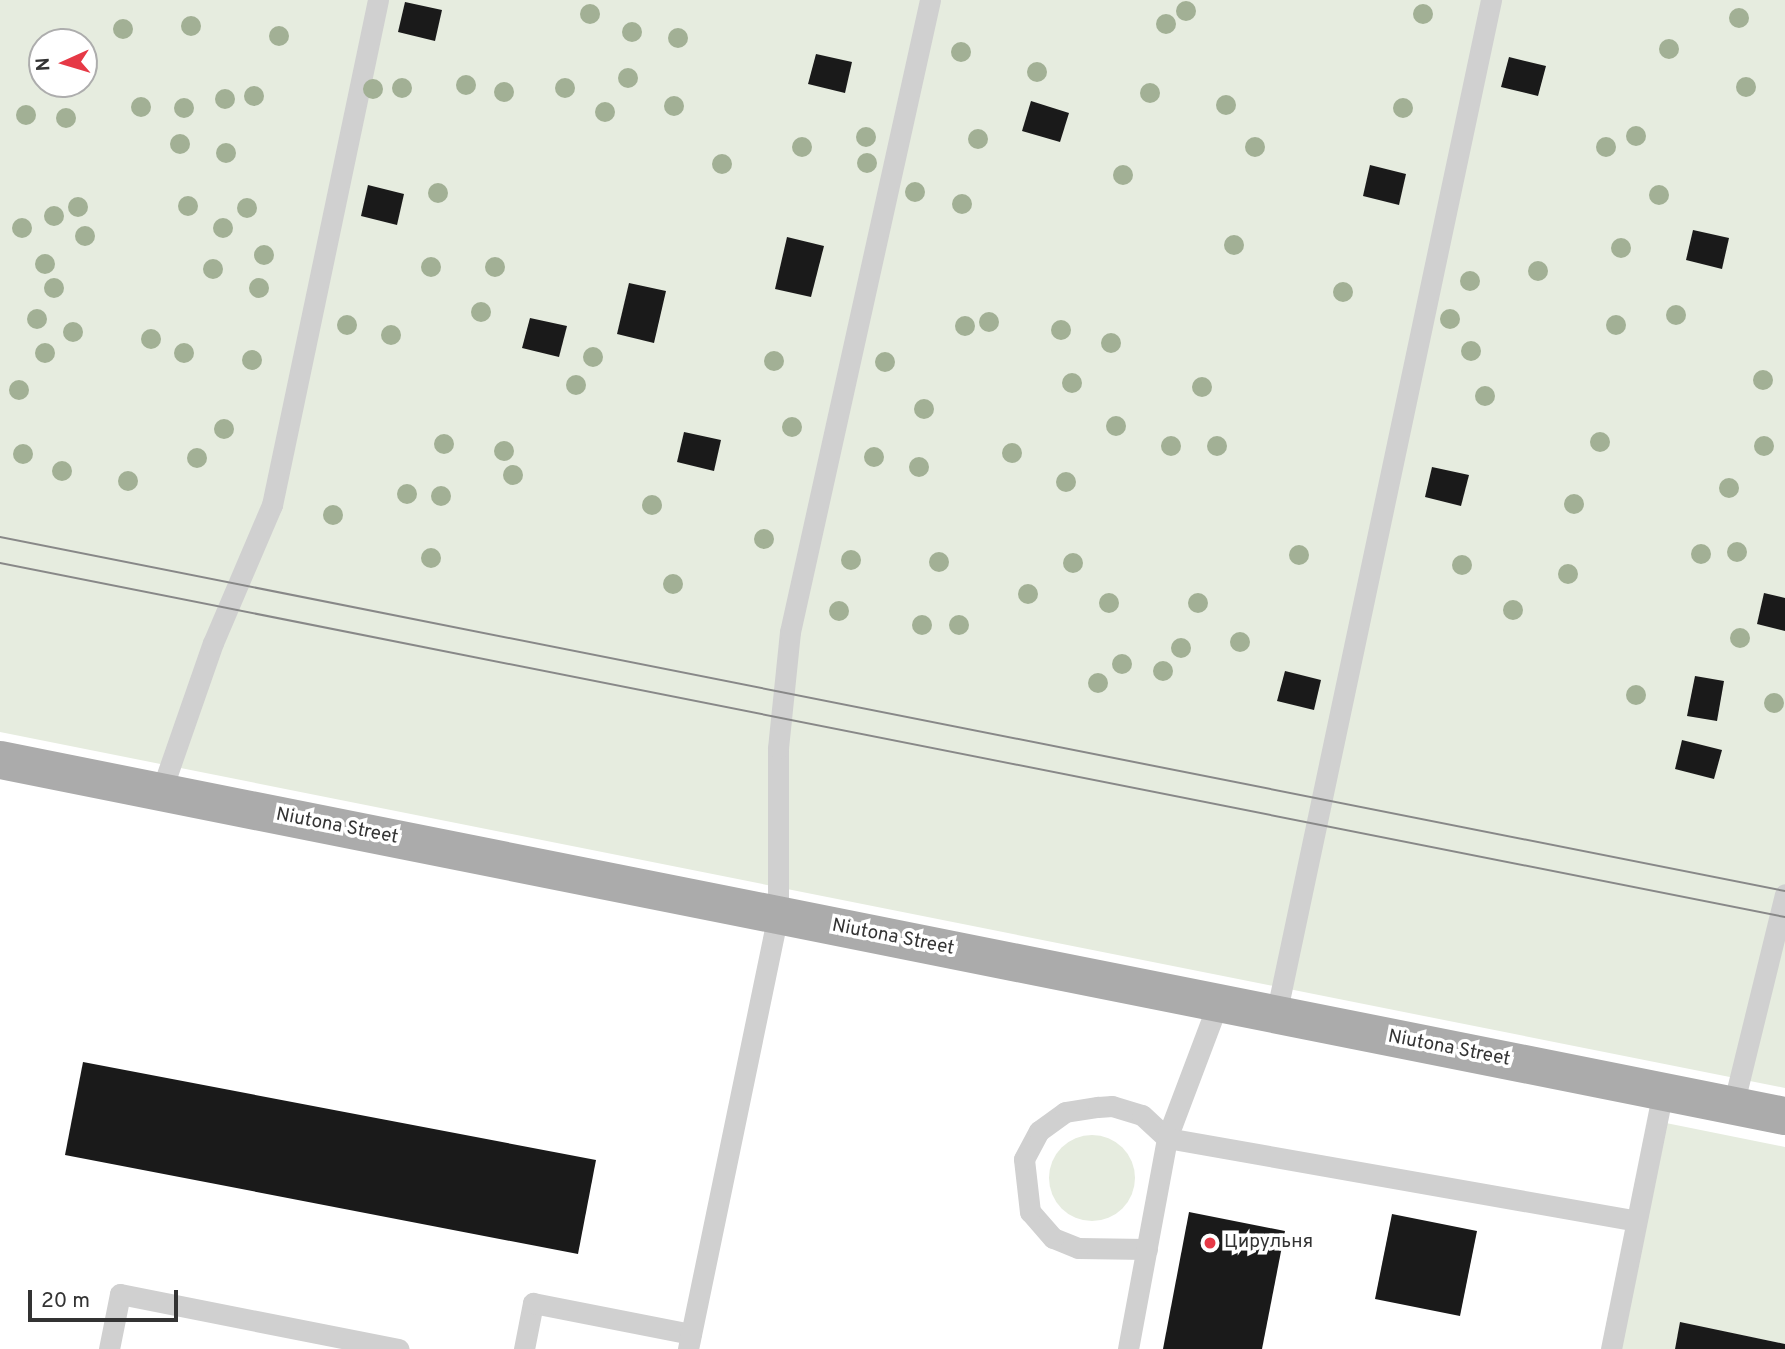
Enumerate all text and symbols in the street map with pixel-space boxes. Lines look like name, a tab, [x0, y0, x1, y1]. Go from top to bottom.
north arrow	[28, 28, 98, 98]
text: N	[32, 57, 56, 72]
street label: Niutona Street	[274, 804, 400, 850]
street label: Niutona Street	[830, 915, 956, 961]
street label: Niutona Street	[1386, 1026, 1512, 1072]
place label: Цирульня	[1224, 1232, 1313, 1254]
marker: Цирульня	[1202, 1235, 1218, 1251]
scale bar	[32, 1276, 182, 1320]
text: 20 m	[41, 1288, 90, 1315]

